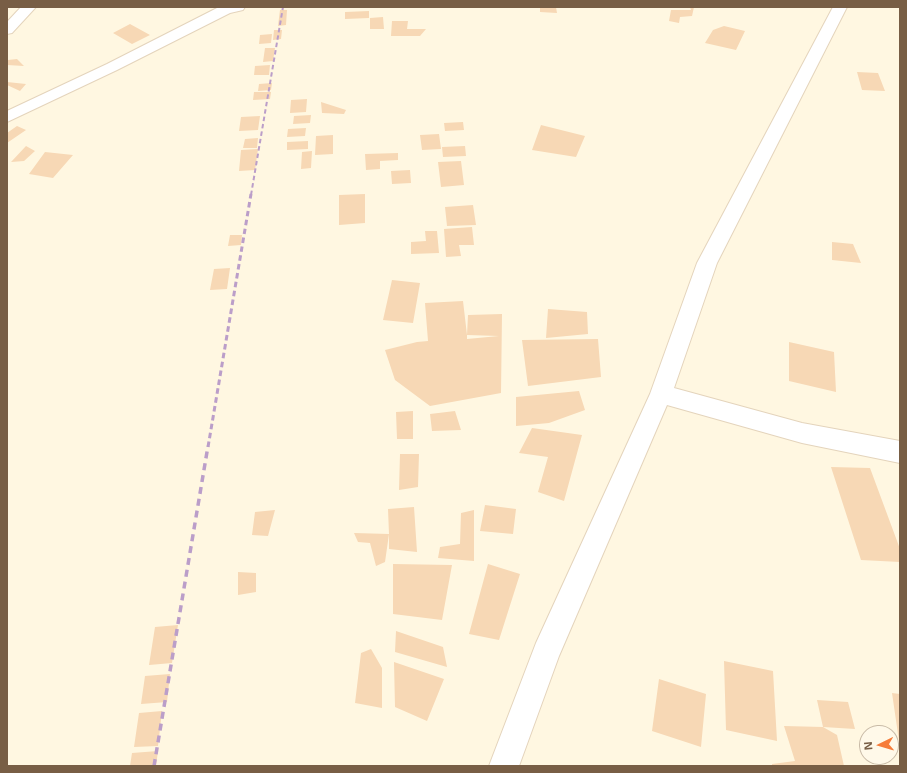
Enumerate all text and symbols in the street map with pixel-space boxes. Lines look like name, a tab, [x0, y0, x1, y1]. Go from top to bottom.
north arrow	[859, 725, 899, 765]
text: N	[860, 741, 875, 751]

